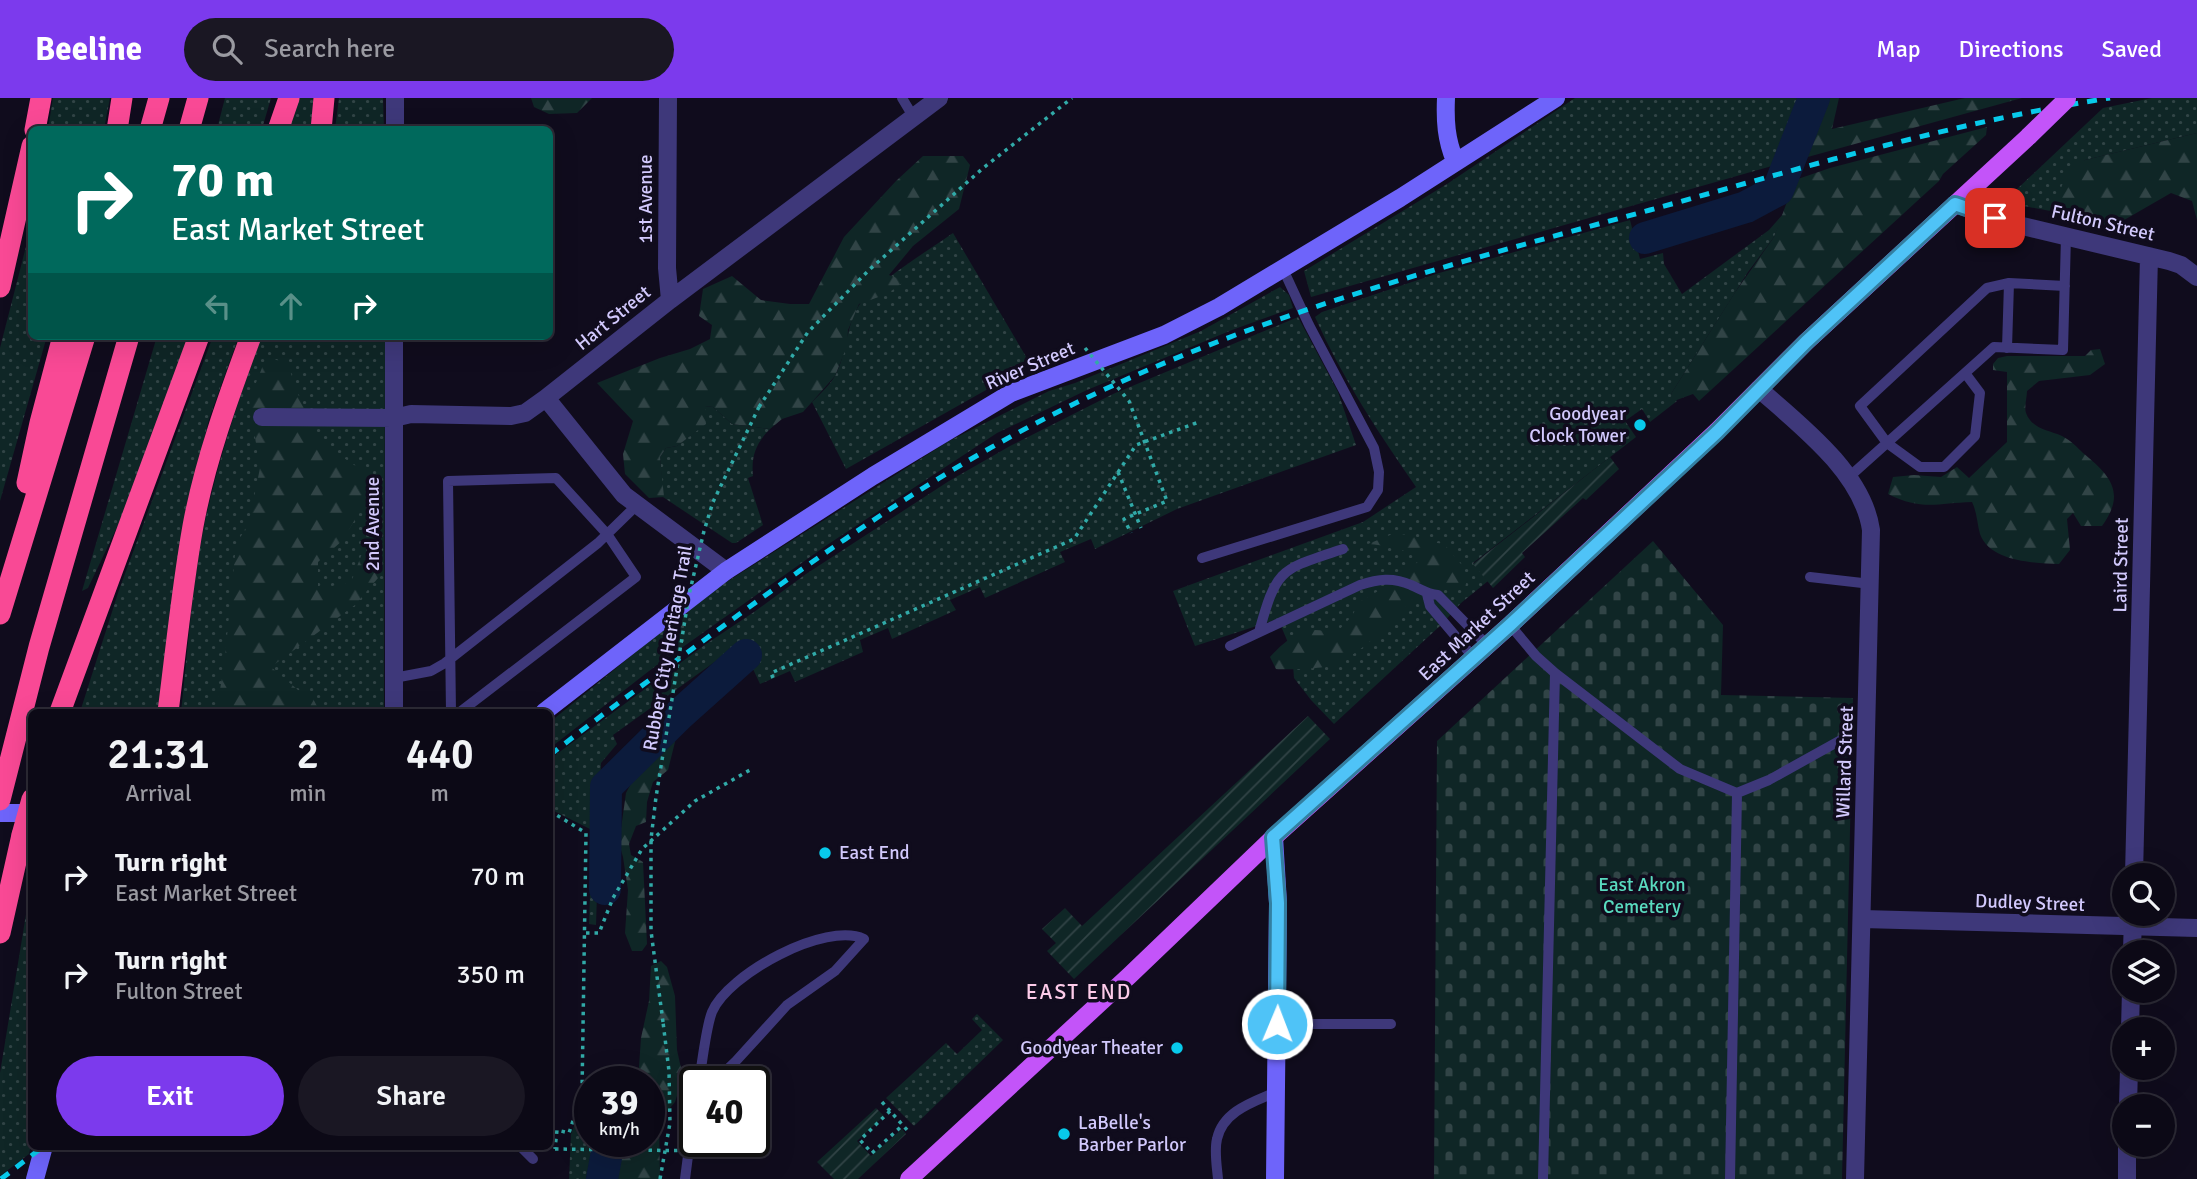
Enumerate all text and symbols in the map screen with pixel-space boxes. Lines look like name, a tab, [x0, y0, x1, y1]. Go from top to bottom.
search box	[184, 18, 674, 81]
text: Beeline	[35, 29, 142, 70]
icon: search	[208, 30, 246, 68]
text: Search here	[264, 33, 395, 65]
text: Map	[1876, 34, 1921, 64]
text: Directions	[1959, 34, 2064, 64]
text: Saved	[2102, 34, 2162, 64]
text: 70 m	[171, 150, 274, 210]
icon: right	[56, 154, 147, 245]
street label: 1st Avenue	[634, 155, 658, 243]
pin	[1965, 188, 2025, 248]
icon: arrive	[1976, 199, 2014, 237]
street label: Fulton Street	[2049, 199, 2157, 247]
text: East Market Street	[171, 210, 424, 249]
street label: Hart Street	[570, 280, 656, 356]
icon: left	[199, 287, 237, 325]
icon: ahead	[272, 287, 310, 325]
icon: right	[345, 287, 383, 325]
street label: River Street	[982, 336, 1079, 396]
place label: Goodyear Clock Tower	[1529, 402, 1626, 448]
marker: Goodyear Clock Tower	[1632, 417, 1648, 433]
street label: 2nd Avenue	[361, 477, 385, 571]
street label: Laird Street	[2108, 517, 2134, 613]
street label: Rubber City Heritage Trail	[638, 543, 698, 753]
street label: East Market Street	[1414, 566, 1540, 686]
street label: Willard Street	[1831, 705, 1859, 819]
text: 21:31	[107, 729, 210, 780]
text: 2	[296, 729, 319, 780]
text: 440	[406, 729, 474, 780]
text: Arrival	[125, 779, 192, 808]
text: min	[289, 779, 326, 808]
text: m	[430, 779, 449, 808]
place label: East End	[839, 841, 910, 865]
marker: East End	[817, 845, 833, 861]
text: Turn right	[115, 847, 227, 879]
icon: right	[56, 858, 94, 896]
text: 70 m	[470, 861, 525, 893]
map controls	[2112, 863, 2175, 1157]
button: search	[2112, 863, 2175, 926]
park label: East Akron Cemetery	[1598, 873, 1686, 919]
text: East Market Street	[115, 879, 297, 908]
street label: Dudley Street	[1975, 889, 2086, 917]
button: layers	[2112, 940, 2175, 1003]
text: Turn right	[115, 945, 227, 977]
icon: right	[56, 956, 94, 994]
text: 350 m	[456, 959, 525, 991]
text: Fulton Street	[115, 977, 243, 1006]
district label: EAST END	[1026, 979, 1132, 1005]
position arrow	[1240, 987, 1314, 1061]
button: +	[2112, 1017, 2175, 1080]
place label: Goodyear Theater	[1020, 1036, 1163, 1060]
marker: Goodyear Theater	[1169, 1040, 1185, 1056]
button: Exit	[56, 1056, 284, 1136]
button: Share	[298, 1056, 525, 1136]
speed limit sign: 40	[679, 1066, 770, 1157]
text: 39	[601, 1081, 638, 1124]
button: −	[2112, 1094, 2175, 1157]
place label: LaBelle's Barber Parlor	[1078, 1111, 1186, 1157]
text: km/h	[599, 1118, 640, 1140]
marker: LaBelle's Barber Parlor	[1056, 1126, 1072, 1142]

